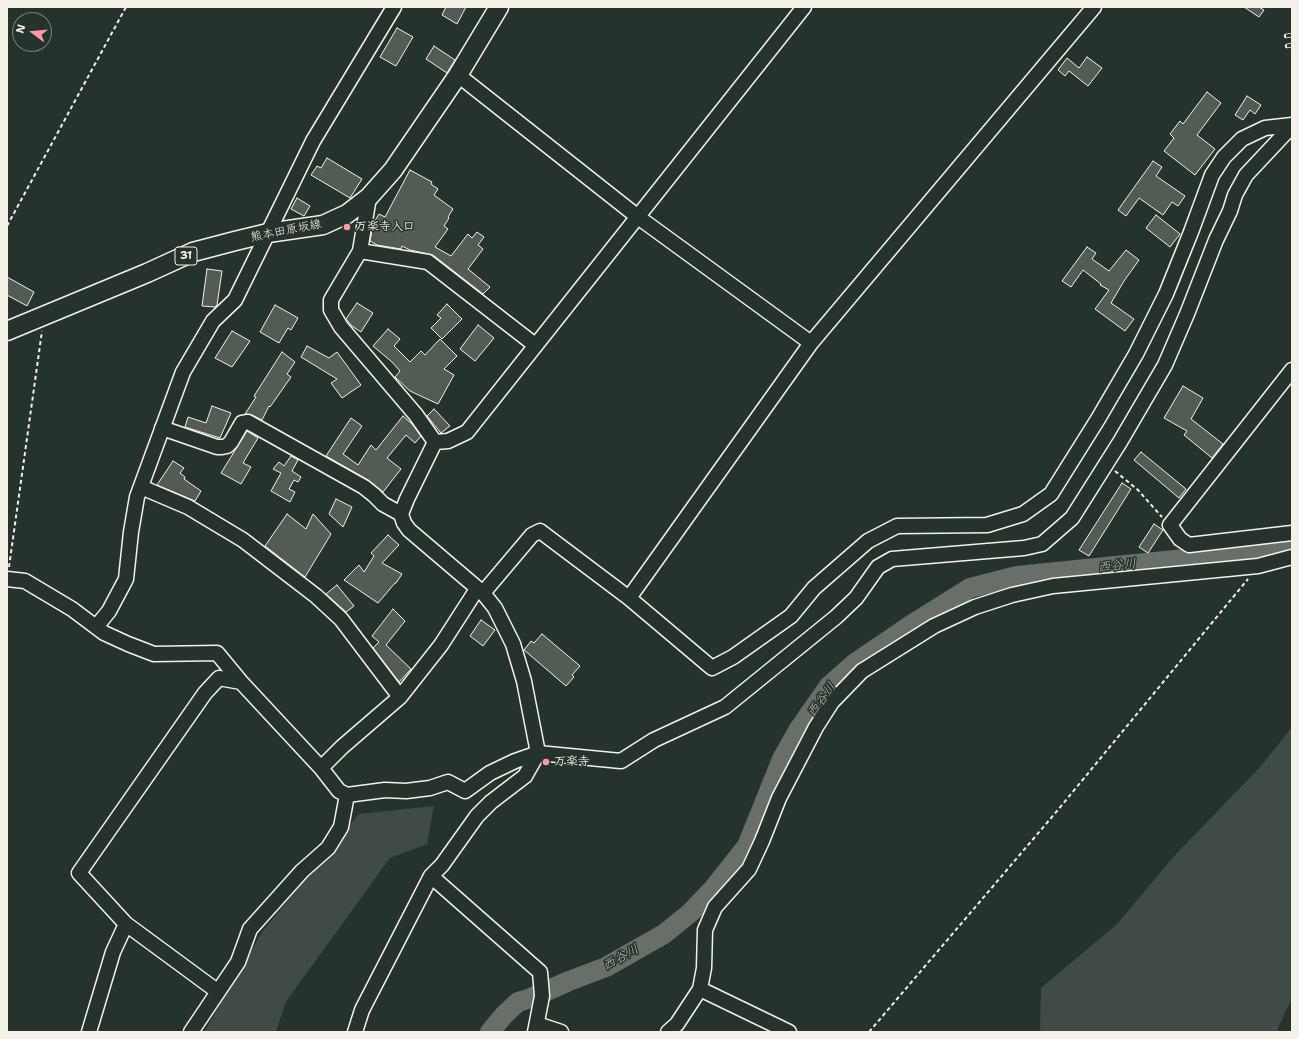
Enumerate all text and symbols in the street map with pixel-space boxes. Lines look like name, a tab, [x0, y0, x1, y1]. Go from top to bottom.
north arrow	[12, 12, 52, 52]
text: N	[13, 23, 29, 35]
street label: 熊本田原坂線	[249, 217, 323, 245]
place label: 万楽寺入口	[355, 220, 415, 234]
marker: 万楽寺入口	[342, 222, 352, 232]
road number: 31	[175, 247, 197, 265]
water label: 西谷川	[1097, 556, 1137, 576]
water label: 西谷川	[804, 680, 840, 720]
place label: 万楽寺	[554, 755, 590, 769]
marker: 万楽寺	[541, 757, 551, 767]
water label: 西谷川	[600, 942, 642, 974]

